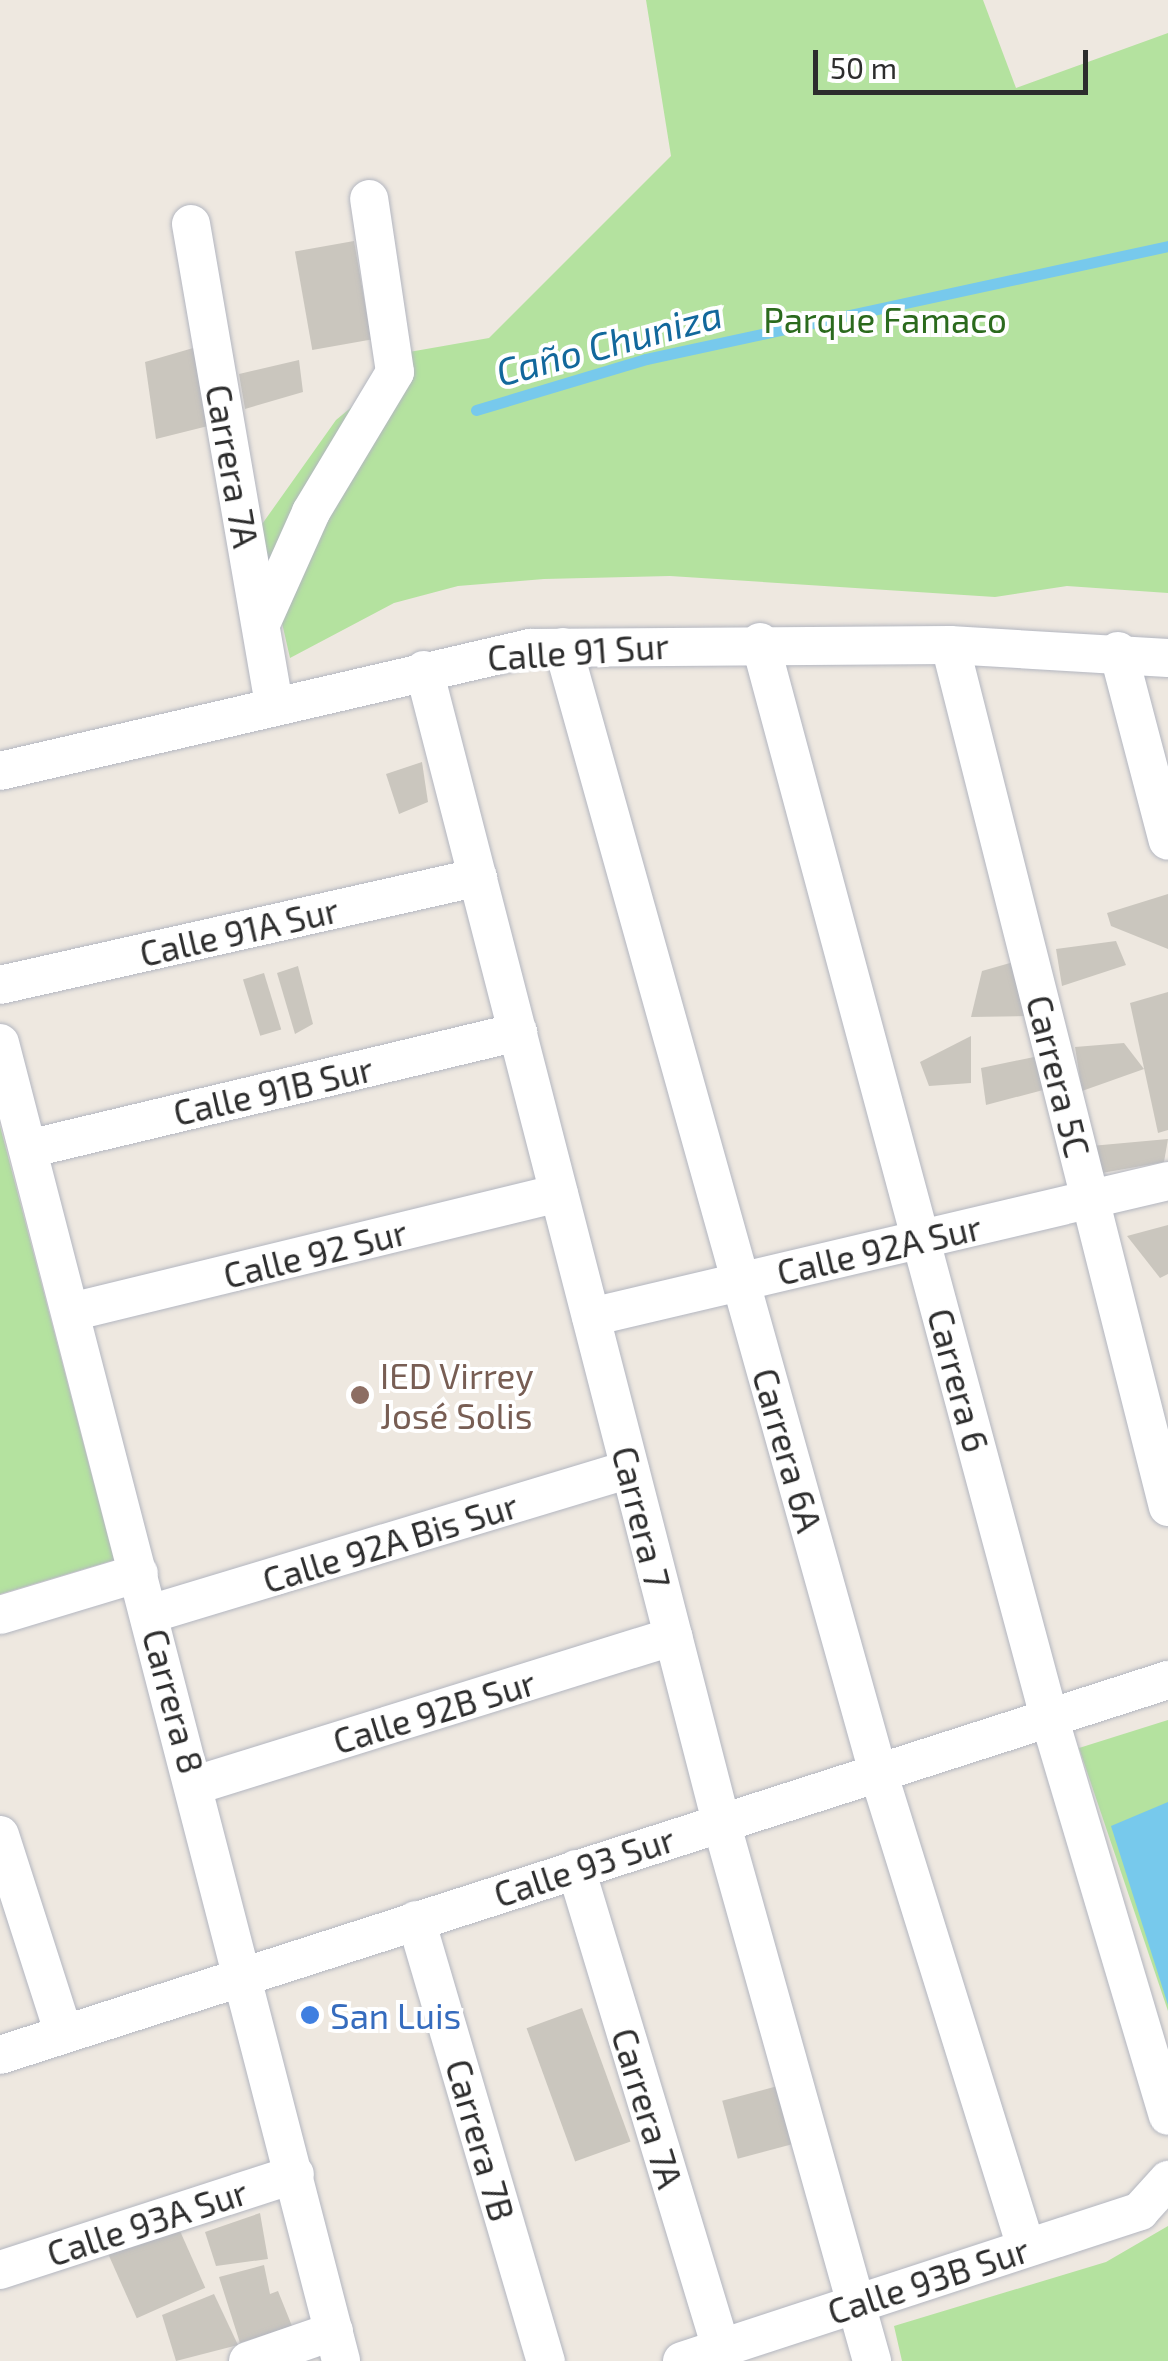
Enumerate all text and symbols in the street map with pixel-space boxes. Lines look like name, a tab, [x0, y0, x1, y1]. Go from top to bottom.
scale bar	[818, 30, 1093, 92]
text: 50 m	[830, 49, 897, 85]
water label: Caño Chuniza	[491, 291, 727, 395]
park label: Parque Famaco	[763, 298, 1007, 340]
street label: Carrera 7A	[198, 381, 268, 551]
street label: Calle 91 Sur	[486, 624, 670, 678]
street label: Calle 91A Sur	[135, 888, 343, 974]
street label: Carrera 5C	[1019, 991, 1099, 1161]
street label: Calle 91B Sur	[169, 1047, 377, 1133]
street label: Calle 92A Sur	[772, 1205, 986, 1293]
street label: Calle 92 Sur	[219, 1210, 411, 1296]
street label: Carrera 6	[920, 1304, 998, 1456]
place label: IED Virrey José Solis	[380, 1354, 535, 1436]
street label: Carrera 6A	[745, 1363, 831, 1537]
marker: IED Virrey José Solis	[349, 1384, 371, 1406]
street label: Carrera 7	[604, 1442, 680, 1592]
street label: Calle 92A Bis Sur	[257, 1483, 523, 1601]
street label: Carrera 8	[135, 1624, 213, 1778]
street label: Calle 92B Sur	[328, 1660, 540, 1762]
street label: Calle 93 Sur	[488, 1817, 680, 1915]
place label: San Luis	[330, 1994, 461, 2036]
marker: San Luis	[299, 2004, 321, 2026]
street label: Carrera 7A	[604, 2023, 692, 2193]
street label: Carrera 7B	[438, 2054, 524, 2226]
street label: Calle 93A Sur	[41, 2170, 253, 2274]
street label: Calle 93B Sur	[822, 2228, 1034, 2332]

